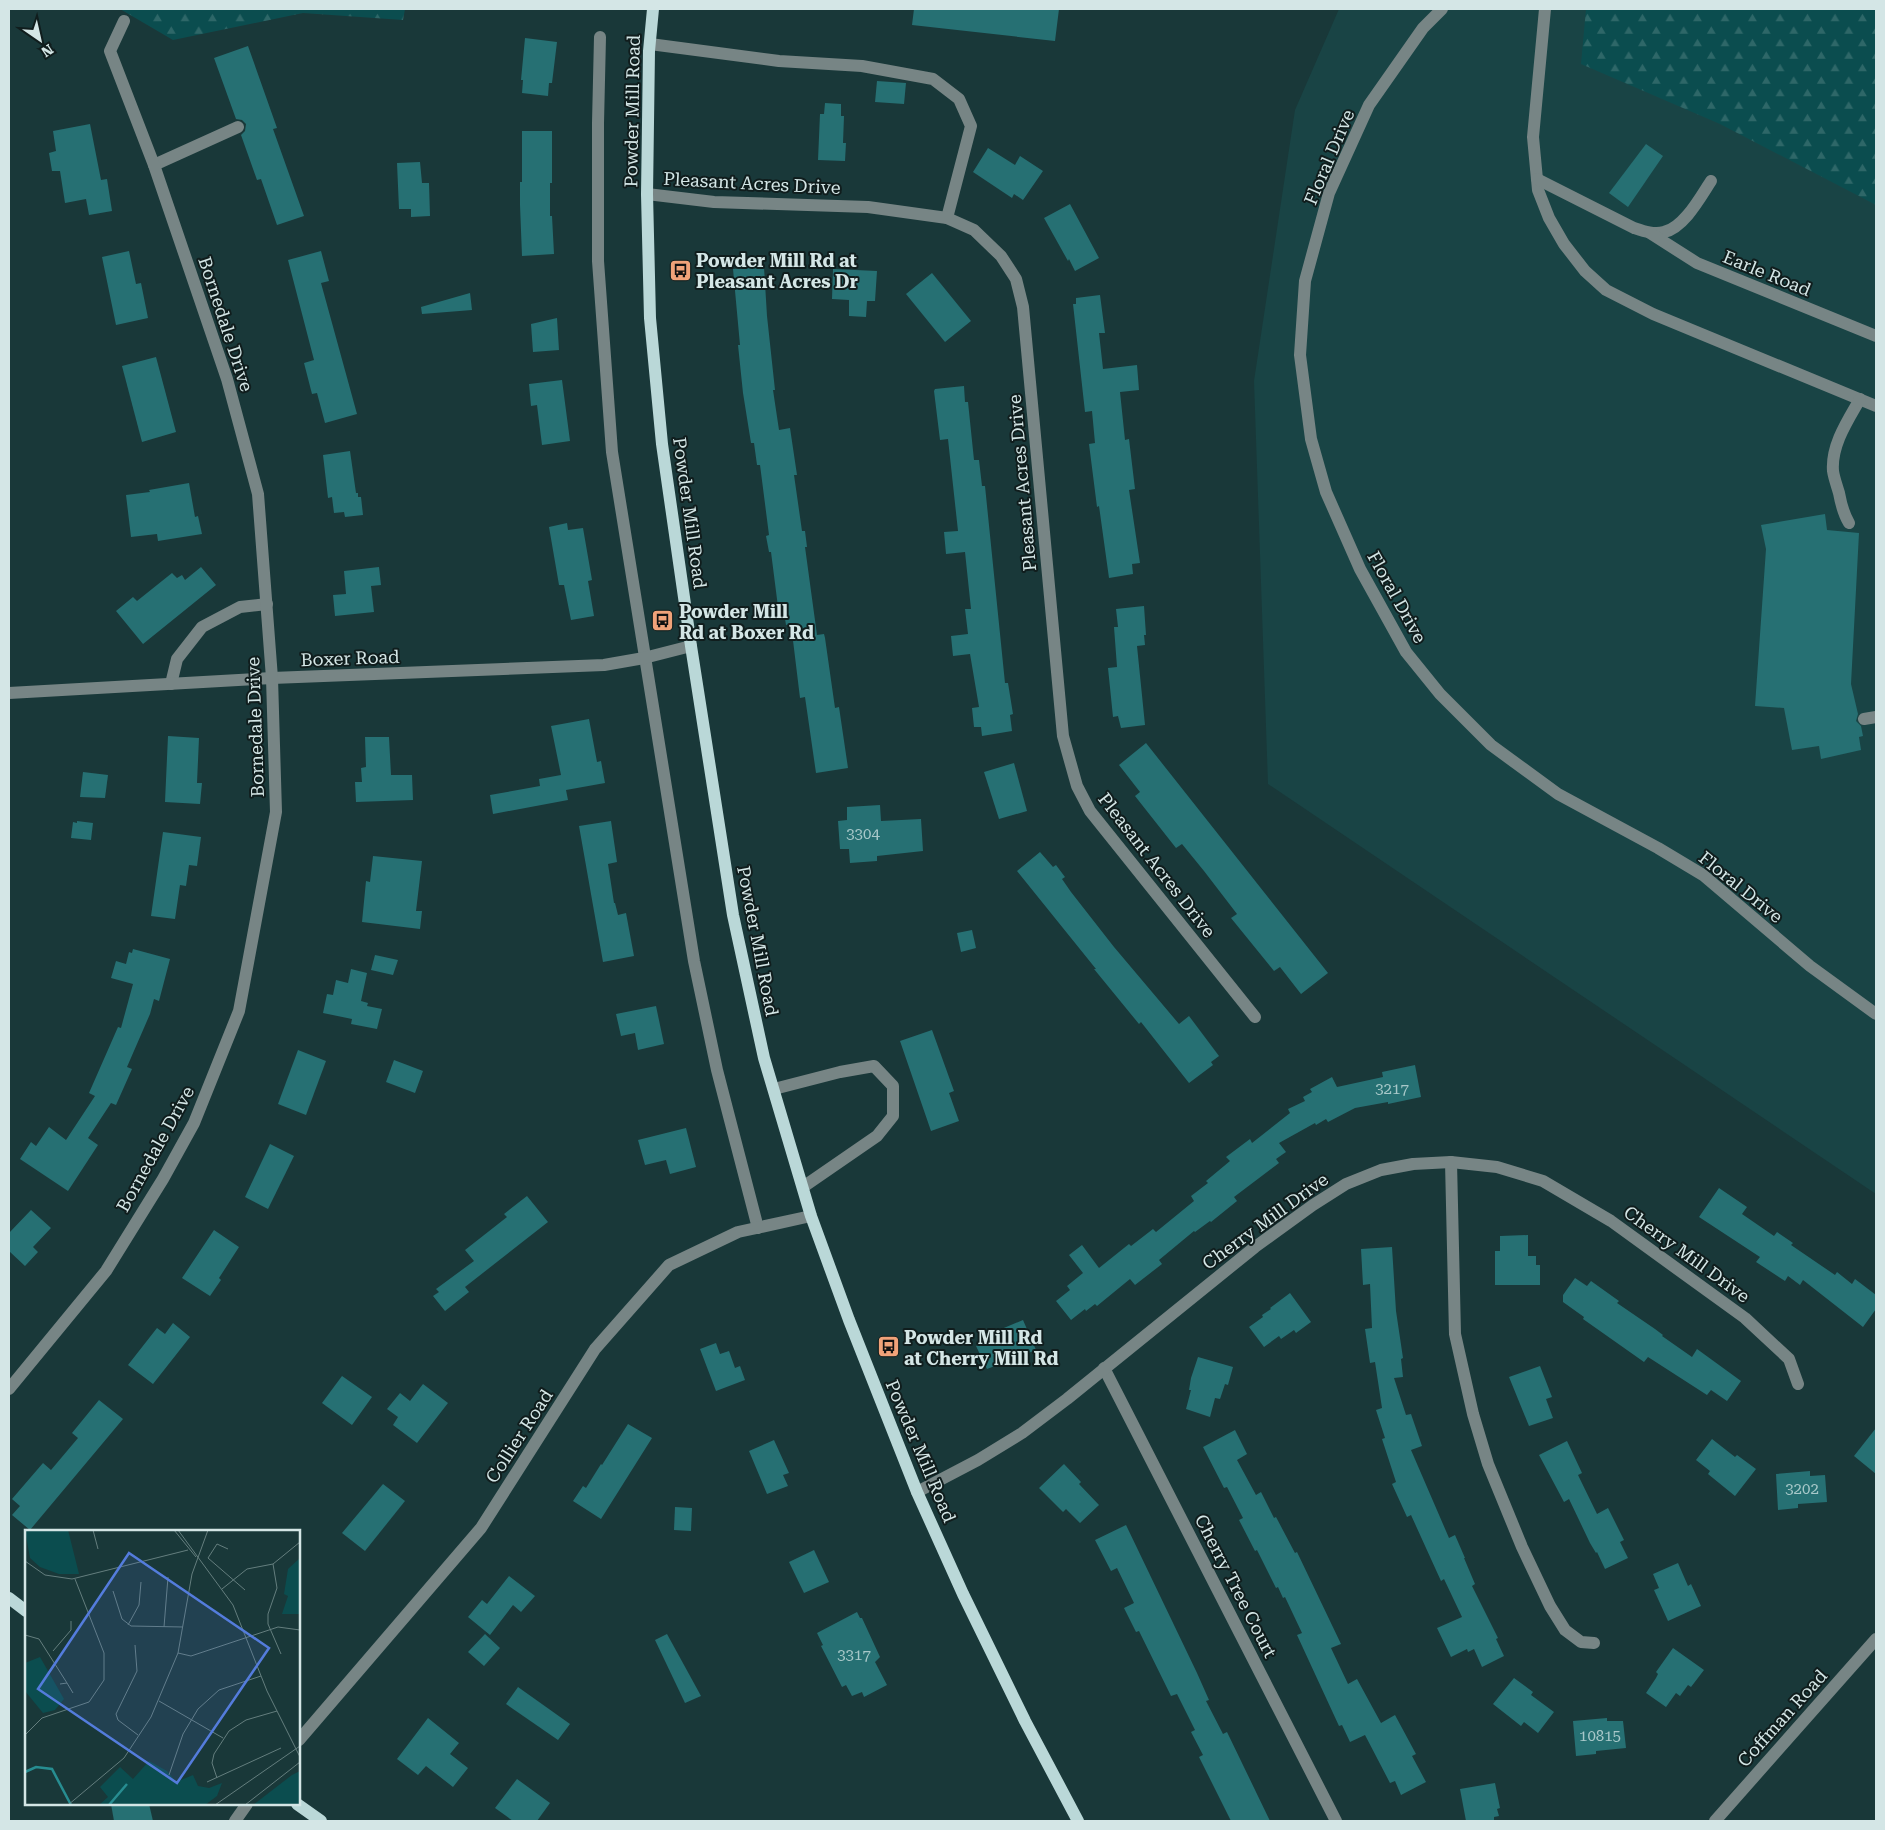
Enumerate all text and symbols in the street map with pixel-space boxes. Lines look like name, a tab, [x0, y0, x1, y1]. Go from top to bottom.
north arrow	[15, 15, 65, 65]
street label: Powder Mill Road	[620, 34, 644, 187]
text: N	[38, 41, 56, 61]
street label: Floral Drive	[1300, 106, 1359, 208]
street label: Pleasant Acres Drive	[663, 168, 841, 198]
street label: Earle Road	[1720, 246, 1814, 300]
place label: Powder Mill Rd at Pleasant Acres Dr	[696, 250, 858, 292]
street label: Bornedale Drive	[194, 254, 258, 394]
bus stop icon: Powder Mill Rd at Pleasant Acres Dr	[668, 258, 692, 282]
street label: Pleasant Acres Drive	[1004, 394, 1040, 572]
street label: Powder Mill Road	[669, 436, 711, 590]
street label: Floral Drive	[1363, 548, 1431, 647]
place label: Powder Mill Rd at Boxer Rd	[679, 601, 814, 643]
bus stop icon: Powder Mill Rd at Boxer Rd	[651, 609, 675, 633]
street label: Boxer Road	[300, 646, 400, 670]
street label: Bornedale Drive	[242, 656, 268, 798]
street label: Pleasant Acres Drive	[1094, 789, 1220, 941]
house number: 3304	[846, 825, 880, 843]
street label: Floral Drive	[1695, 847, 1787, 927]
street label: Powder Mill Road	[733, 864, 783, 1018]
house number: 3217	[1375, 1080, 1409, 1098]
street label: Bornedale Drive	[112, 1082, 198, 1216]
street label: Cherry Mill Drive	[1198, 1168, 1332, 1274]
street label: Cherry Mill Drive	[1620, 1201, 1754, 1307]
place label: Powder Mill Rd at Cherry Mill Rd	[904, 1327, 1058, 1369]
bus stop icon: Powder Mill Rd at Cherry Mill Rd	[876, 1335, 900, 1359]
street label: Powder Mill Road	[882, 1377, 961, 1526]
street label: Collier Road	[481, 1385, 557, 1487]
house number: 3202	[1785, 1480, 1819, 1498]
street label: Cherry Tree Court	[1191, 1511, 1281, 1661]
inset map	[25, 1530, 300, 1805]
house number: 3317	[837, 1646, 871, 1664]
street label: Coffman Road	[1733, 1665, 1831, 1771]
house number: 10815	[1579, 1727, 1621, 1745]

